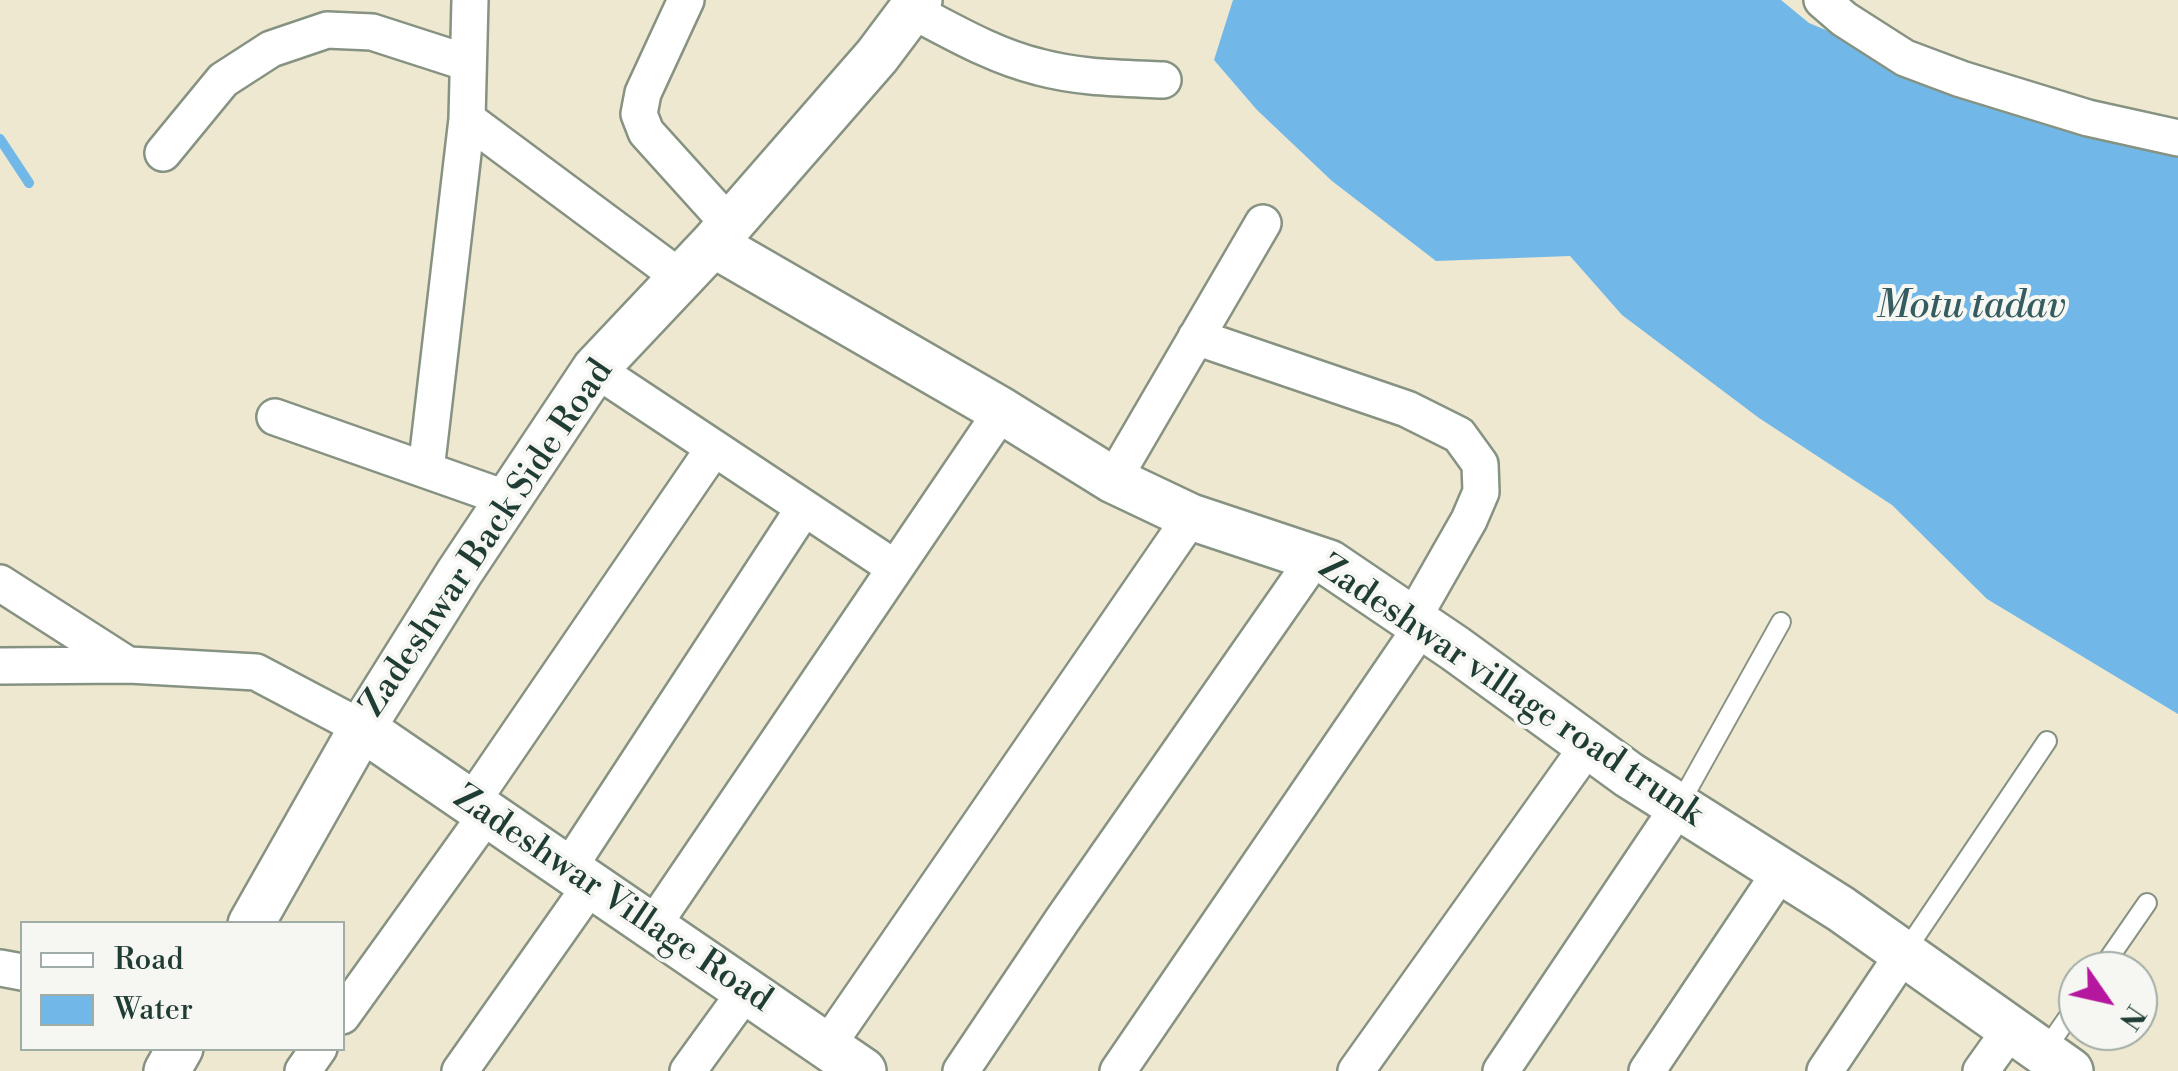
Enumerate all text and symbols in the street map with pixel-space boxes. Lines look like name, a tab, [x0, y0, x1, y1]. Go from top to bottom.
water label: Motu tadav	[1876, 285, 2066, 331]
street label: Zadeshwar Back Side Road	[353, 353, 623, 725]
street label: Zadeshwar village road trunk	[1310, 547, 1710, 837]
street label: Zadeshwar Village Road	[445, 778, 779, 1022]
legend	[20, 921, 345, 1051]
text: Road	[114, 941, 184, 979]
north arrow	[2058, 951, 2158, 1051]
text: Water	[114, 991, 193, 1029]
text: N	[2111, 998, 2152, 1036]

